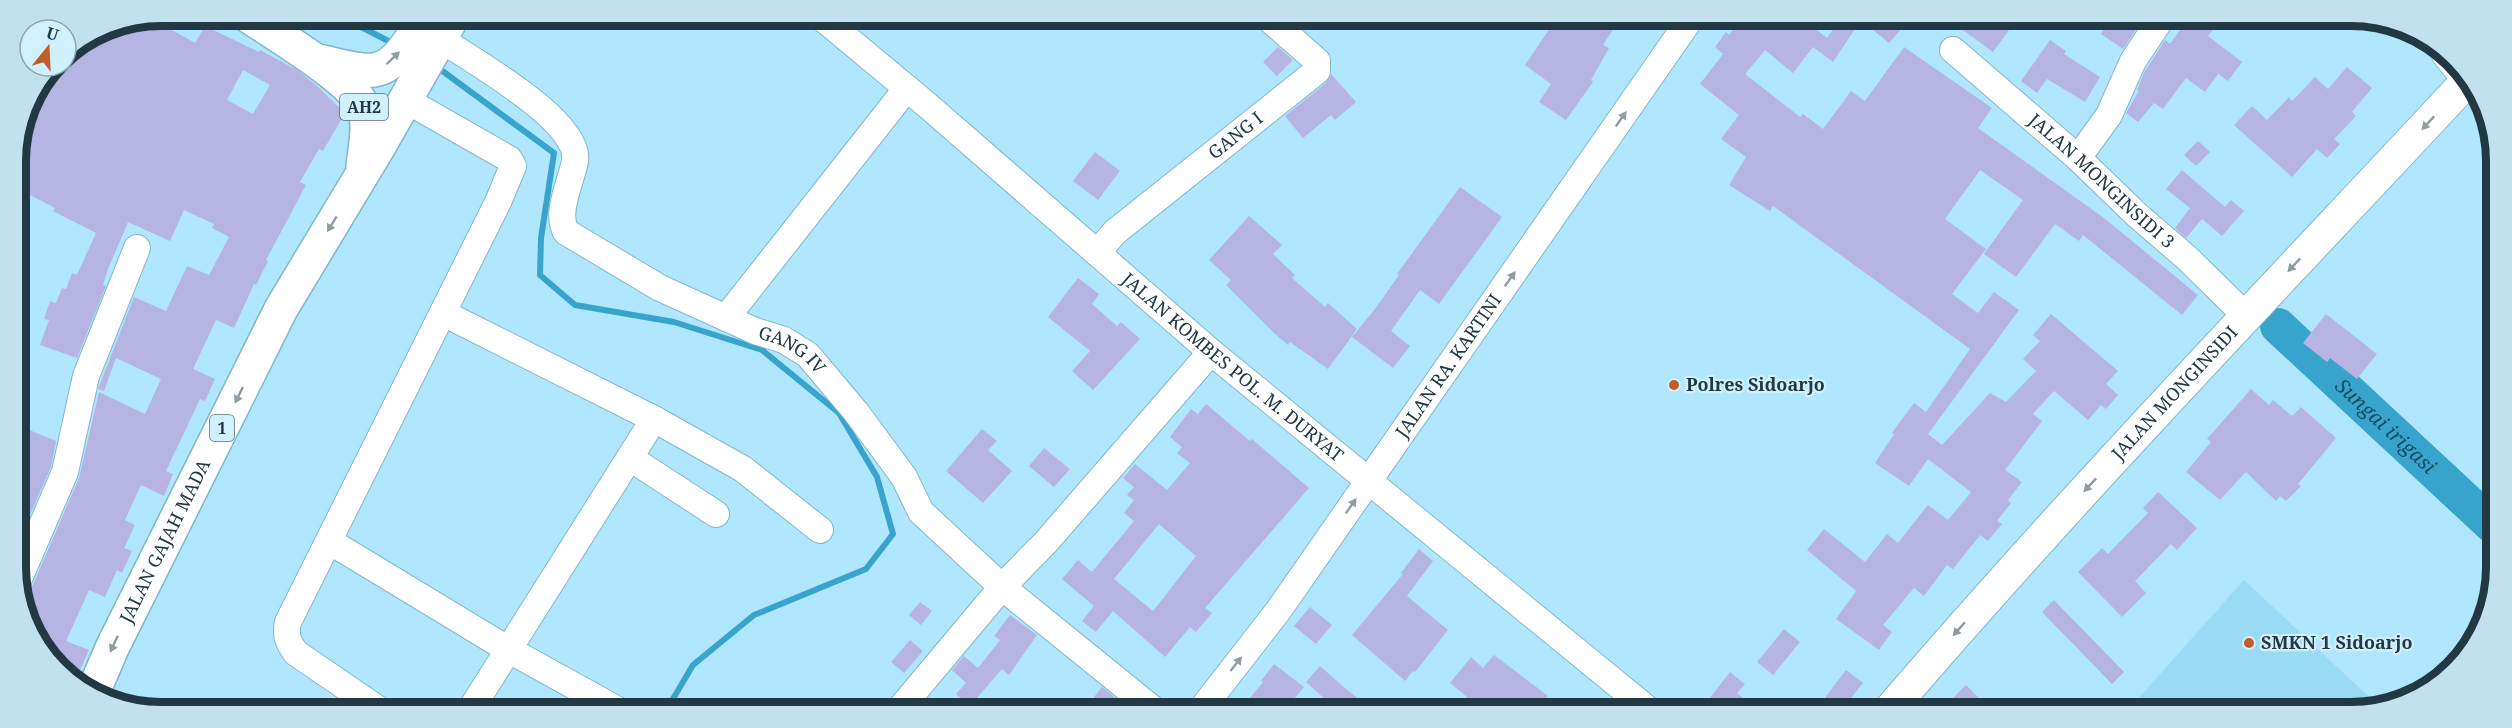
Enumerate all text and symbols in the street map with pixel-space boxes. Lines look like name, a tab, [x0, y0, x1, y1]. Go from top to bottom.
north arrow	[18, 18, 78, 78]
text: U	[44, 21, 62, 46]
one-way arrow	[386, 52, 400, 66]
road number: AH2	[340, 94, 388, 120]
street label: GANG I	[1203, 106, 1267, 164]
street label: JALAN MONGINSIDI 3	[2023, 107, 2180, 253]
one-way arrow	[1615, 112, 1627, 128]
one-way arrow	[2422, 116, 2436, 130]
one-way arrow	[327, 216, 338, 232]
one-way arrow	[2288, 257, 2302, 271]
street label: JALAN KOMBES POL. M. DURYAT	[1117, 266, 1349, 467]
one-way arrow	[1504, 272, 1516, 288]
street label: JALAN RA. KARTINI	[1389, 289, 1506, 443]
street label: GANG IV	[756, 320, 832, 379]
street label: JALAN MONGINSIDI	[2105, 320, 2242, 465]
place label: Polres Sidoarjo	[1686, 372, 1825, 396]
water label: Sungai irigasi	[2330, 372, 2442, 479]
marker: Polres Sidoarjo	[1667, 378, 1681, 392]
one-way arrow	[234, 386, 243, 403]
road number: 1	[210, 415, 234, 441]
street label: JALAN GAJAH MADA	[113, 455, 215, 628]
one-way arrow	[2083, 477, 2097, 492]
one-way arrow	[1345, 498, 1356, 514]
one-way arrow	[1953, 621, 1966, 636]
place label: SMKN 1 Sidoarjo	[2261, 630, 2412, 654]
one-way arrow	[110, 636, 119, 653]
marker: SMKN 1 Sidoarjo	[2242, 636, 2256, 650]
one-way arrow	[1230, 656, 1242, 671]

